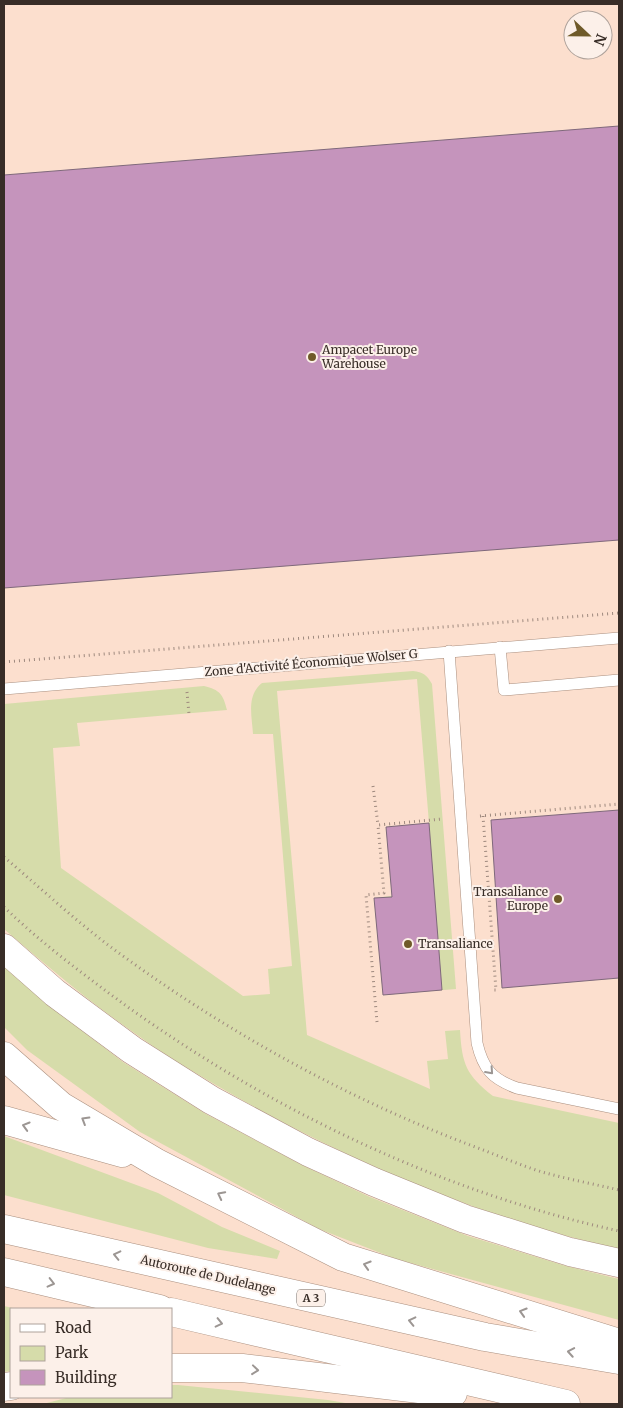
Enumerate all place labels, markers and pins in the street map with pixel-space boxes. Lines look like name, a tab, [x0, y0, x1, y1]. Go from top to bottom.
place label: Ampacet Europe Warehouse	[321, 342, 417, 371]
marker: Ampacet Europe Warehouse	[306, 351, 318, 363]
place label: Transaliance Europe	[473, 884, 548, 913]
marker: Transaliance Europe	[552, 893, 564, 905]
place label: Transaliance	[418, 936, 493, 951]
marker: Transaliance	[402, 938, 414, 950]

